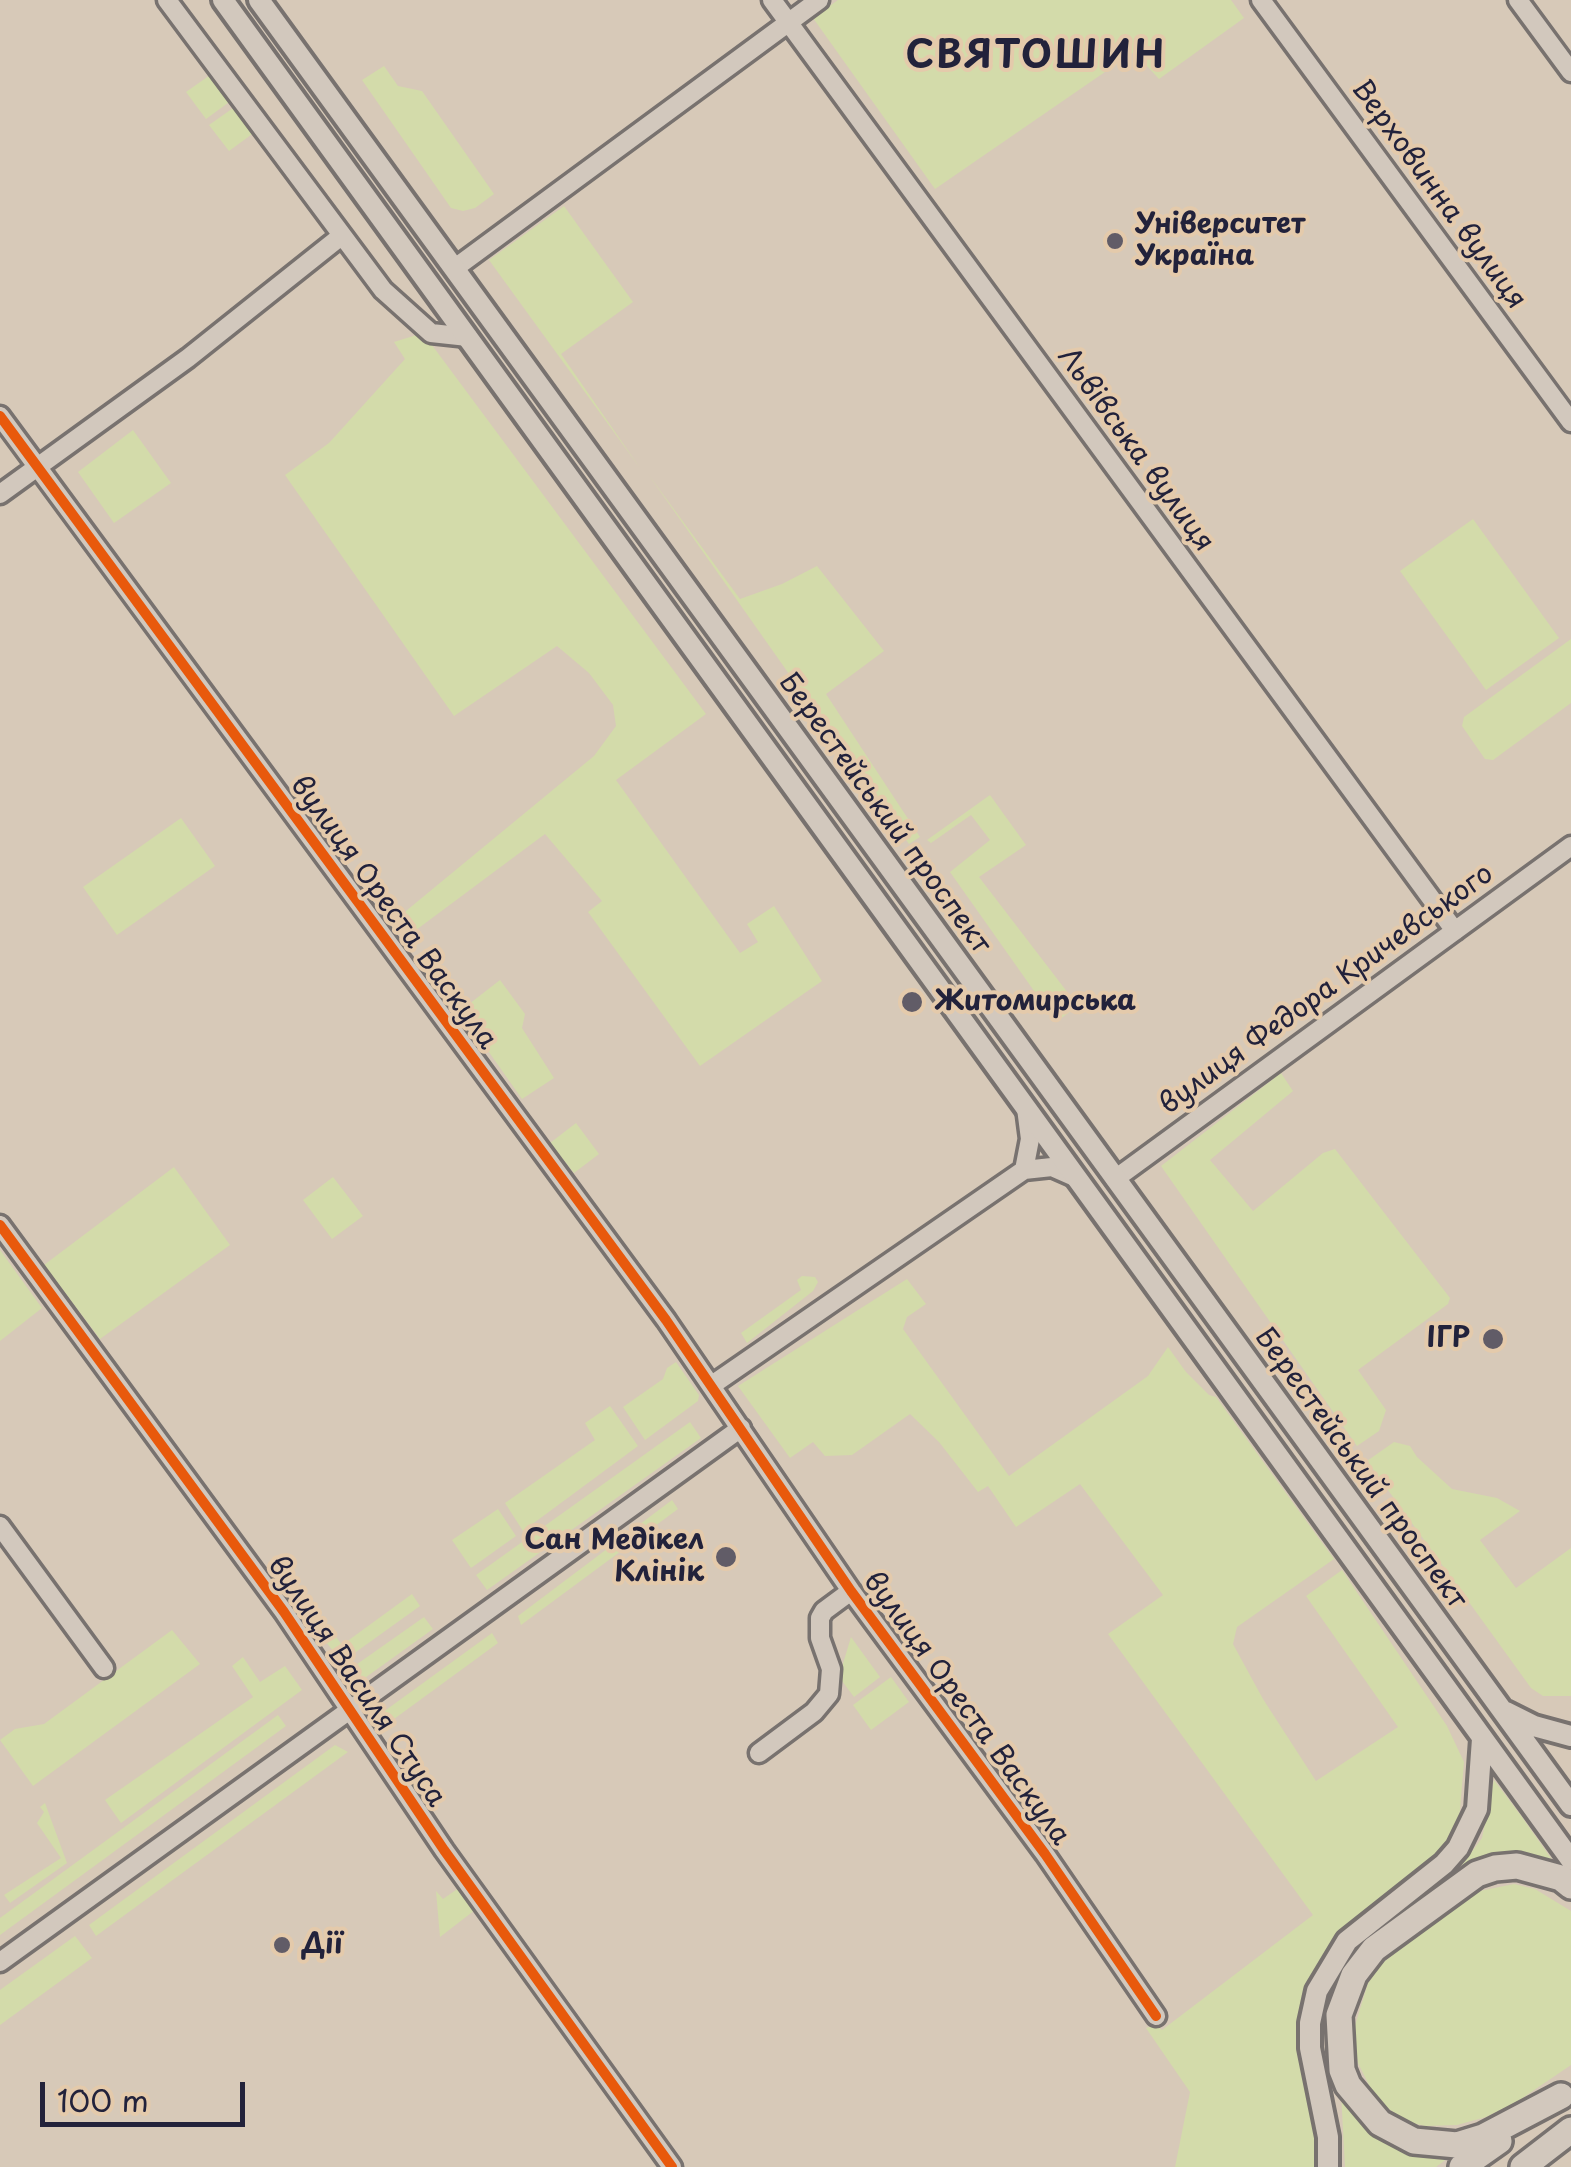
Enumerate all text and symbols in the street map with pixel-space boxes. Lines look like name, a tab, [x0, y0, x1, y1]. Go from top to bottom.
district label: СВЯТОШИН	[906, 35, 1166, 81]
street label: Верховинна вулиця	[1344, 74, 1532, 316]
place label: Університет Україна	[1135, 208, 1305, 274]
marker: Університет Україна	[1104, 230, 1126, 252]
street label: Львівська вулиця	[1050, 342, 1220, 558]
street label: Берестейський проспект	[771, 667, 997, 961]
street label: вулиця Ореста Васкула	[283, 770, 503, 1056]
street label: вулиця Федора Кричевського	[1154, 858, 1500, 1122]
place label: Житомирська	[934, 985, 1136, 1019]
marker: Житомирська	[899, 989, 925, 1015]
street label: Берестейський проспект	[1247, 1322, 1473, 1616]
place label: ІГР	[1427, 1322, 1470, 1356]
marker: ІГР	[1480, 1326, 1506, 1352]
place label: Сан Медікел Клінік	[524, 1524, 704, 1590]
marker: Сан Медікел Клінік	[713, 1544, 739, 1570]
street label: вулиця Василя Стуса	[260, 1550, 452, 1814]
street label: вулиця Ореста Васкула	[856, 1566, 1076, 1852]
place label: Дії	[302, 1928, 343, 1962]
marker: Дії	[271, 1934, 293, 1956]
scale bar	[45, 2062, 250, 2124]
text: 100 m	[57, 2077, 149, 2122]

